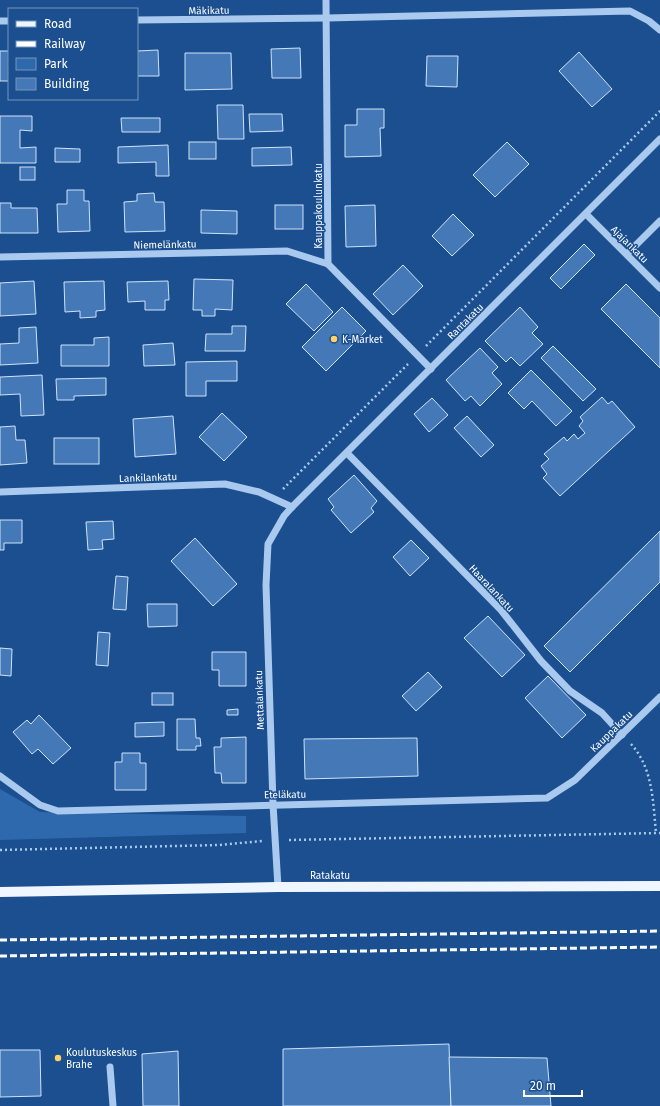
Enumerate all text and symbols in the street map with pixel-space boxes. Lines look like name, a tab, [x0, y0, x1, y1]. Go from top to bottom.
street label: Mäkikatu	[188, 5, 230, 17]
legend	[8, 8, 138, 100]
text: Road	[44, 17, 72, 31]
text: Railway	[44, 37, 85, 51]
text: Park	[44, 57, 68, 71]
text: Building	[44, 77, 90, 91]
street label: Kauppakoulunkatu	[313, 163, 325, 249]
street label: Ajajankatu	[608, 224, 650, 266]
street label: Niemelänkatu	[133, 238, 197, 252]
street label: Rantakatu	[445, 301, 486, 342]
marker: K-Market	[329, 334, 339, 344]
place label: K-Market	[342, 334, 383, 346]
street label: Lankilankatu	[119, 471, 177, 485]
street label: Haaralankatu	[466, 562, 516, 615]
street label: Mettalankatu	[253, 670, 267, 730]
street label: Kauppakatu	[588, 709, 635, 755]
street label: Eteläkatu	[264, 789, 306, 801]
street label: Ratakatu	[310, 870, 350, 882]
place label: Koulutuskeskus Brahe	[66, 1047, 137, 1071]
marker: Koulutuskeskus Brahe	[53, 1053, 63, 1063]
scale bar	[524, 1072, 582, 1098]
text: 20 m	[530, 1079, 556, 1093]

